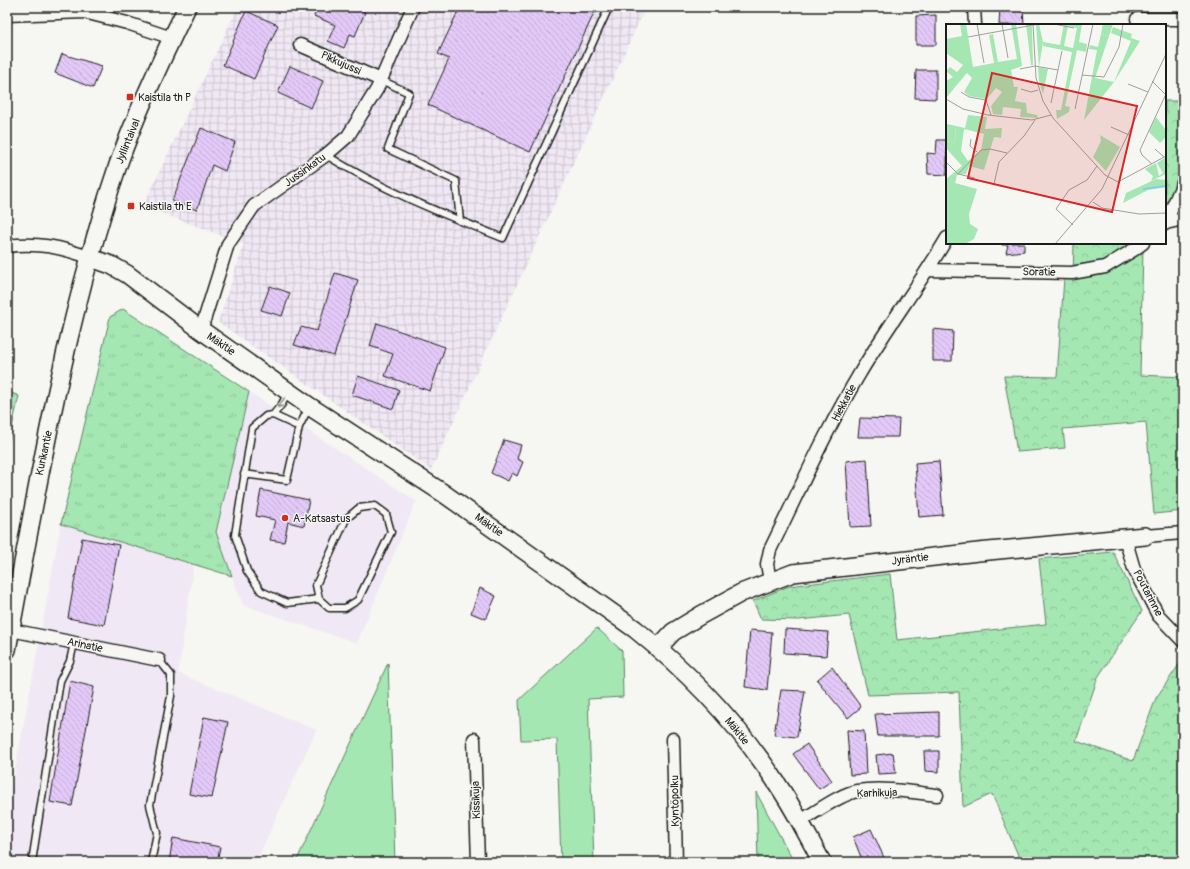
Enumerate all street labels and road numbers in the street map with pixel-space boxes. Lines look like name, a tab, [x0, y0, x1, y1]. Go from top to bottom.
street label: Pikkujussi	[319, 48, 363, 78]
street label: Jyllintaival	[113, 116, 143, 166]
street label: Jussinkatu	[282, 151, 328, 189]
street label: Soratie	[1022, 265, 1056, 279]
street label: Mäkitie	[204, 330, 238, 359]
street label: Hiekkatie	[829, 382, 859, 424]
street label: Kurikantie	[33, 429, 55, 477]
street label: Mäkitie	[472, 511, 506, 540]
street label: Jyräntie	[891, 550, 930, 568]
street label: Poutarinne	[1130, 568, 1166, 619]
street label: Arinatie	[66, 635, 104, 655]
street label: Mäkitie	[722, 715, 752, 748]
street label: Kyntöpolku	[668, 775, 682, 827]
street label: Kissikuja	[469, 781, 483, 819]
street label: Karhikuja	[856, 786, 898, 800]

